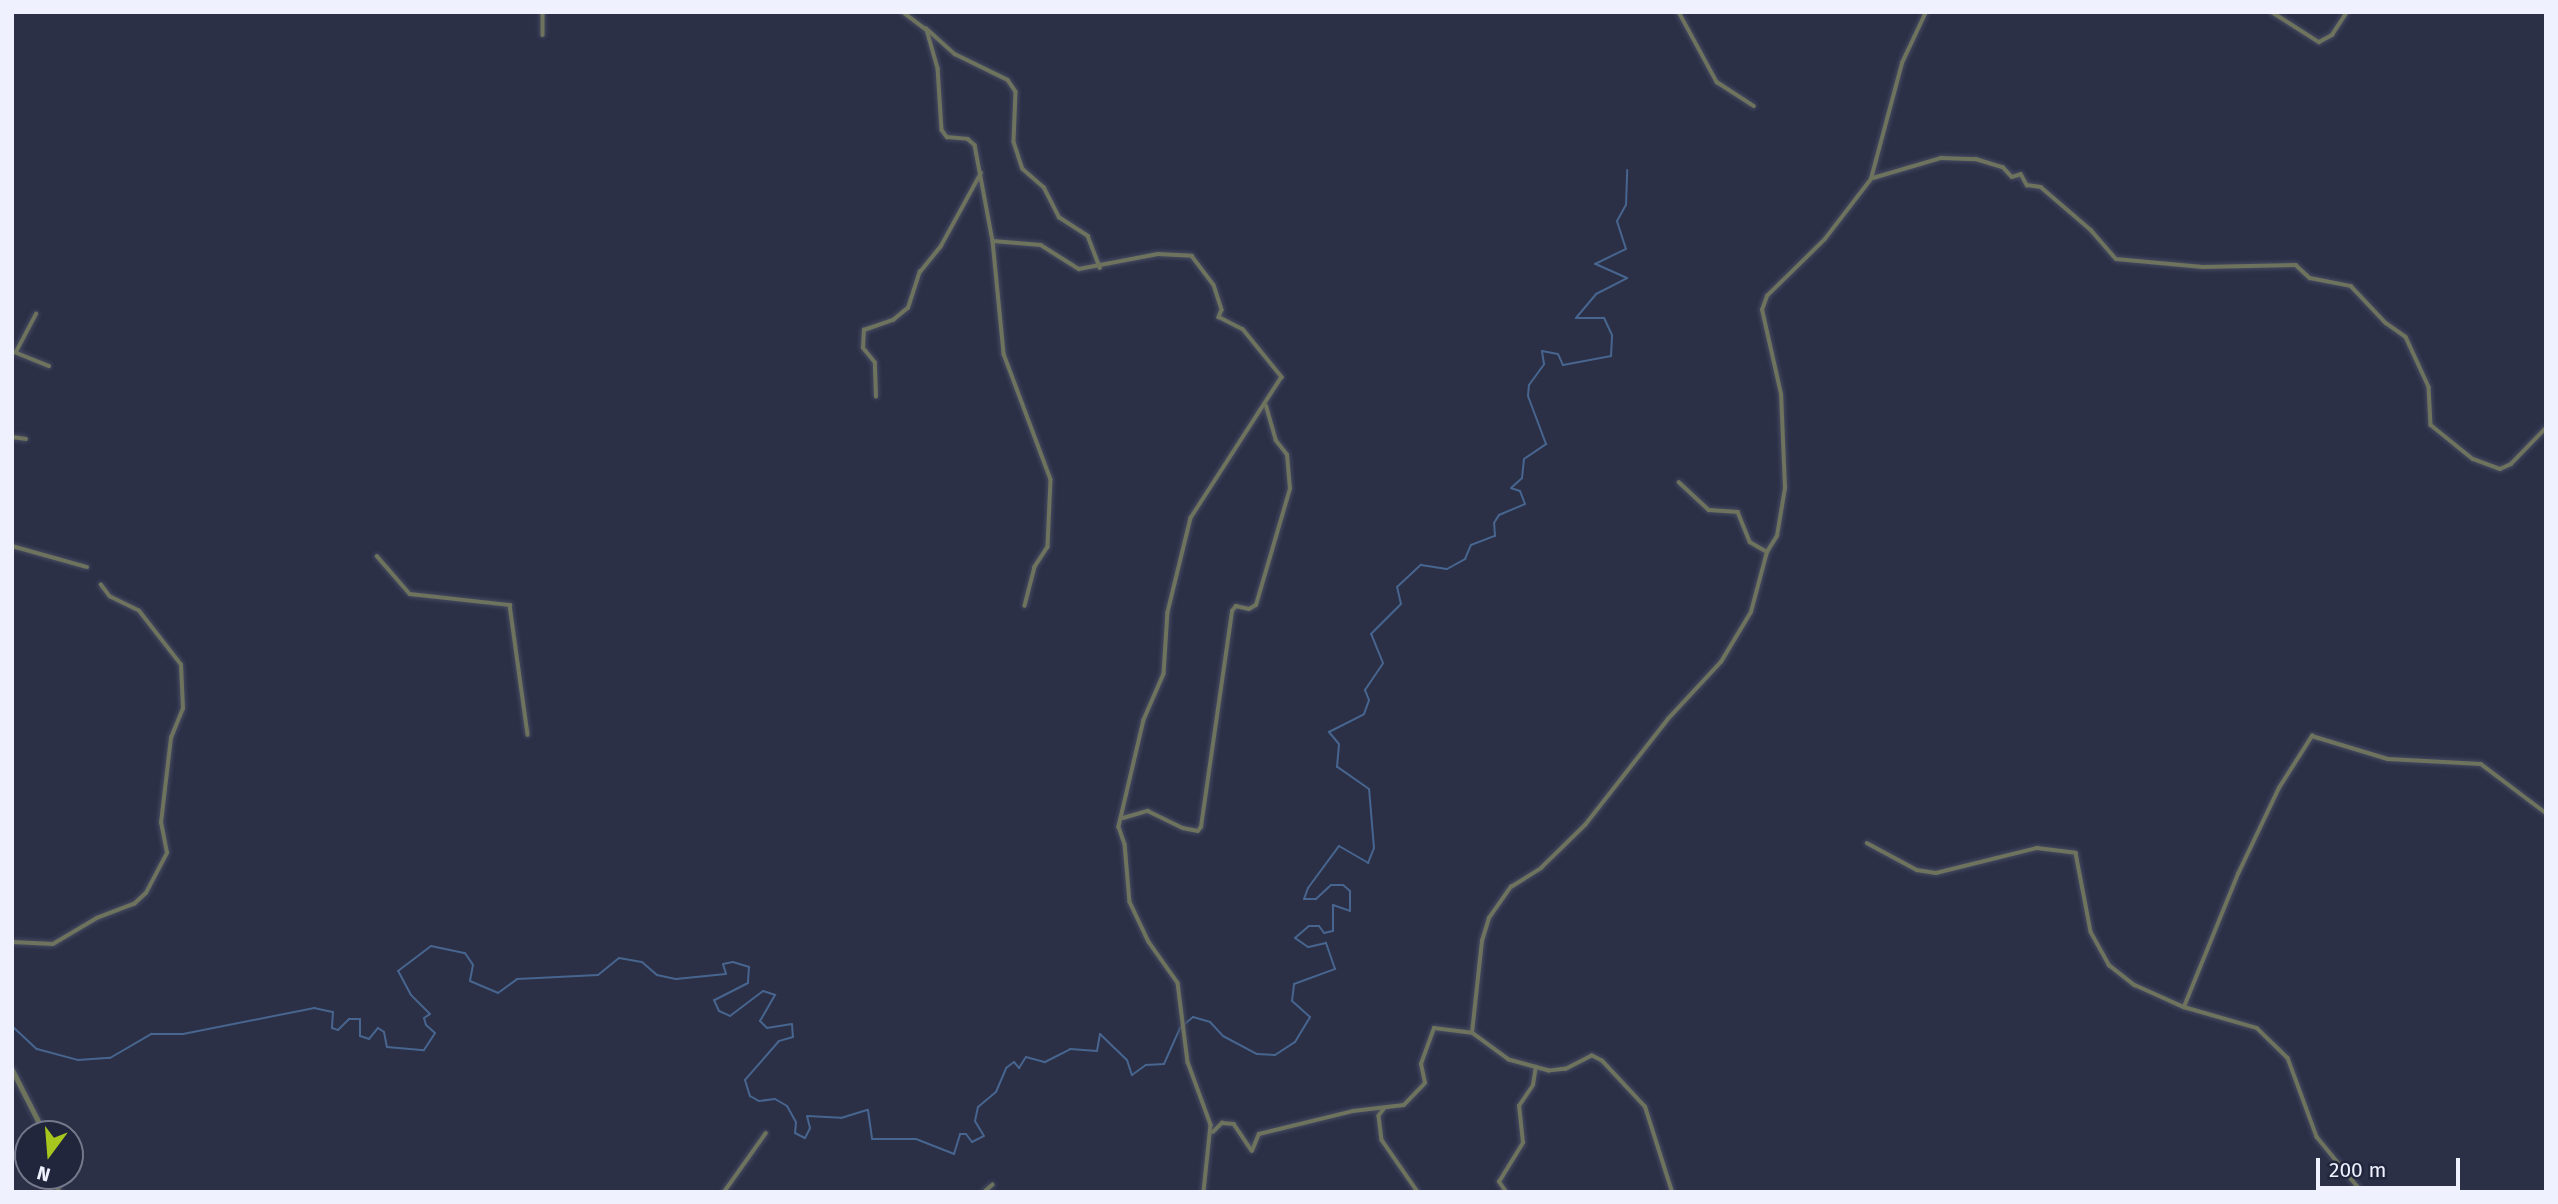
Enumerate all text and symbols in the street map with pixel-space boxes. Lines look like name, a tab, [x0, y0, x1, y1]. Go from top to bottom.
north arrow	[14, 1120, 84, 1190]
scale bar	[2320, 1144, 2464, 1188]
text: 200 m	[2329, 1157, 2386, 1183]
text: N	[34, 1161, 53, 1187]

